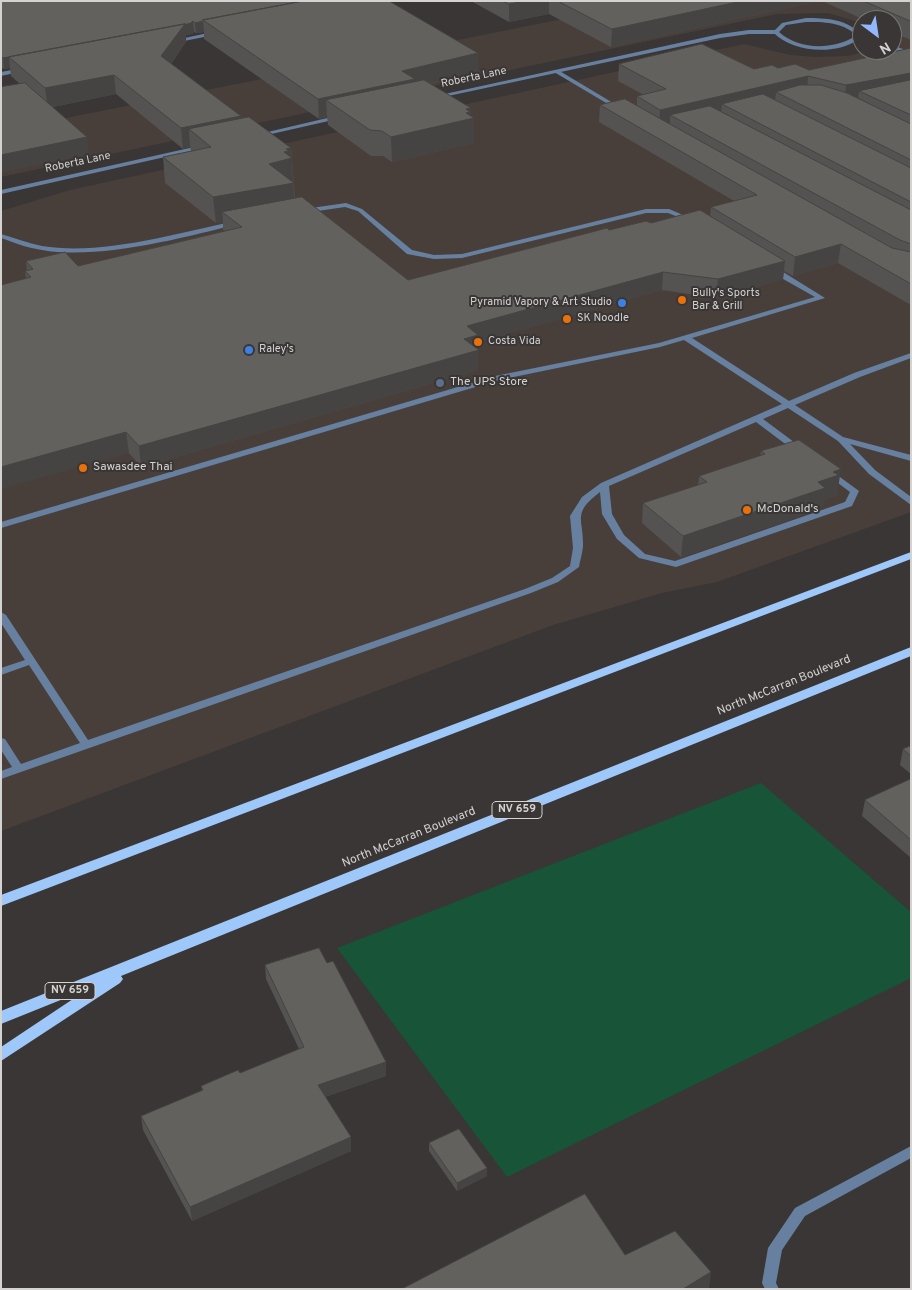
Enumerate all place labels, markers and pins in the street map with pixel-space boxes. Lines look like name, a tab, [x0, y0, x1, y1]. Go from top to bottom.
place label: Bully's Sports Bar & Grill	[692, 287, 760, 313]
marker: Bully's Sports Bar & Grill	[676, 294, 688, 306]
place label: Pyramid Vapory & Art Studio	[470, 296, 612, 310]
marker: Pyramid Vapory & Art Studio	[616, 297, 628, 309]
place label: SK Noodle	[577, 312, 629, 326]
marker: SK Noodle	[561, 313, 573, 325]
place label: Costa Vida	[488, 335, 541, 349]
marker: Costa Vida	[472, 336, 484, 348]
place label: Raley's	[259, 343, 294, 357]
marker: Raley's	[243, 344, 255, 356]
place label: The UPS Store	[450, 376, 528, 390]
marker: The UPS Store	[434, 377, 446, 389]
place label: Sawasdee Thai	[93, 461, 173, 475]
marker: Sawasdee Thai	[77, 462, 89, 474]
place label: McDonald's	[757, 503, 819, 517]
marker: McDonald's	[741, 504, 753, 516]

